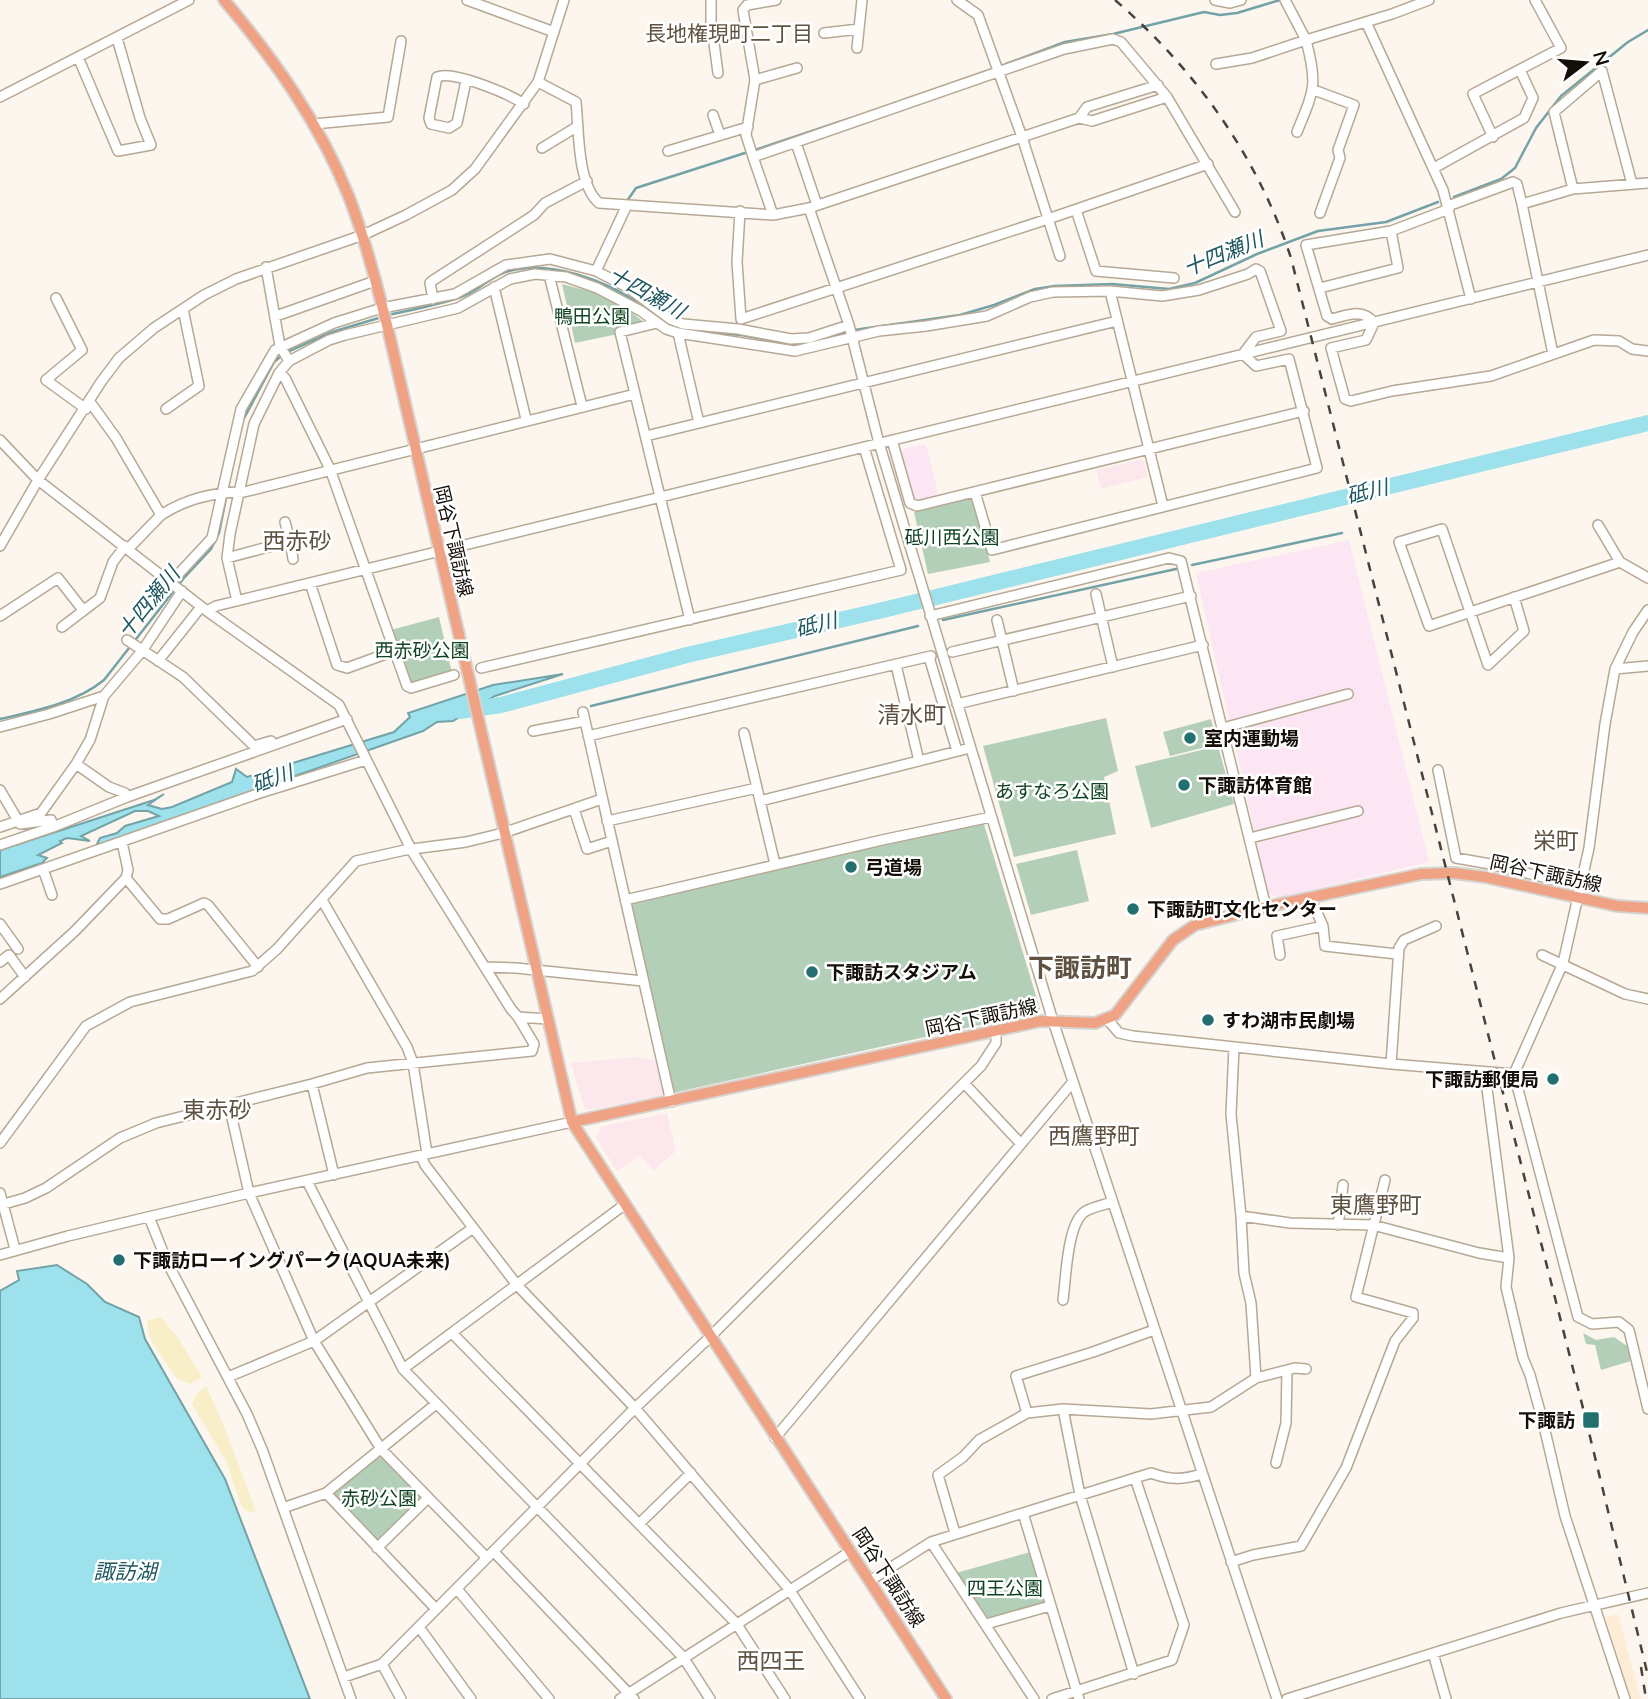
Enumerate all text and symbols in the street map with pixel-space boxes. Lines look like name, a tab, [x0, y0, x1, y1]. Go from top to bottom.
district label: 長地権現町二丁目	[645, 20, 813, 46]
north arrow	[1550, 28, 1620, 98]
text: N	[1588, 48, 1615, 69]
water label: 十四瀬川	[1179, 224, 1269, 281]
water label: 十四瀬川	[604, 260, 692, 325]
park label: 鴨田公園	[554, 304, 630, 328]
water label: 砥川	[1343, 473, 1392, 509]
street label: 岡谷下諏訪線	[429, 483, 479, 599]
park label: 砥川西公園	[904, 525, 1000, 549]
district label: 西赤砂	[263, 526, 332, 555]
water label: 十四瀬川	[111, 560, 186, 643]
water label: 砥川	[792, 606, 841, 642]
park label: 西赤砂公園	[374, 638, 470, 662]
district label: 清水町	[878, 700, 947, 729]
place label: 室内運動場	[1204, 726, 1299, 750]
marker: 室内運動場	[1182, 730, 1198, 746]
water label: 砥川	[248, 758, 298, 797]
place label: 下諏訪体育館	[1198, 773, 1312, 797]
marker: 下諏訪体育館	[1176, 777, 1192, 793]
park label: あすなろ公園	[995, 779, 1109, 803]
district label: 栄町	[1533, 826, 1579, 855]
street label: 岡谷下諏訪線	[1488, 849, 1604, 897]
place label: 弓道場	[865, 855, 922, 879]
marker: 弓道場	[843, 859, 859, 875]
place label: 下諏訪町文化センター	[1147, 897, 1337, 921]
marker: 下諏訪町文化センター	[1125, 901, 1141, 917]
district label: 下諏訪町	[1028, 951, 1132, 984]
place label: 下諏訪スタジアム	[826, 960, 977, 984]
marker: 下諏訪スタジアム	[804, 964, 820, 980]
street label: 岡谷下諏訪線	[923, 993, 1039, 1041]
place label: すわ湖市民劇場	[1222, 1008, 1355, 1032]
marker: すわ湖市民劇場	[1200, 1012, 1216, 1028]
place label: 下諏訪郵便局	[1425, 1067, 1539, 1091]
marker: 下諏訪郵便局	[1545, 1071, 1561, 1087]
district label: 東赤砂	[183, 1095, 252, 1124]
district label: 西鷹野町	[1048, 1121, 1140, 1150]
district label: 東鷹野町	[1330, 1190, 1422, 1219]
place label: 下諏訪ローイングパーク(AQUA未来)	[133, 1248, 451, 1272]
marker: 下諏訪ローイングパーク(AQUA未来)	[111, 1252, 127, 1268]
place label: 下諏訪	[1518, 1408, 1575, 1432]
marker: 下諏訪	[1581, 1410, 1601, 1430]
park label: 赤砂公園	[341, 1486, 417, 1510]
street label: 岡谷下諏訪線	[848, 1523, 930, 1631]
water label: 諏訪湖	[94, 1558, 159, 1584]
park label: 四王公園	[967, 1576, 1043, 1600]
district label: 西四王	[737, 1646, 806, 1675]

